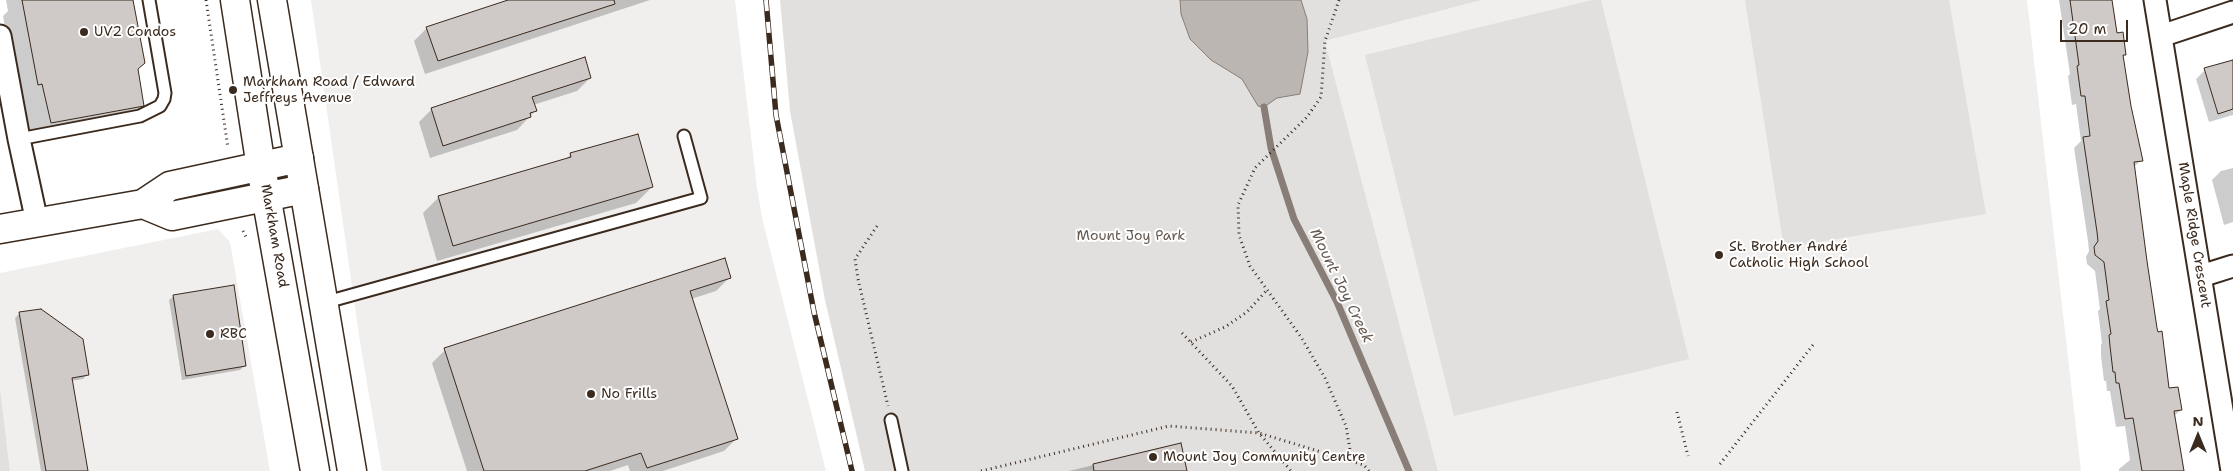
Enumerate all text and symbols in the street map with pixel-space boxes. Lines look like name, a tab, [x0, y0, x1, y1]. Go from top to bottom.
scale bar	[2063, 10, 2130, 42]
text: 20 m	[2068, 19, 2107, 39]
place label: UV2 Condos	[94, 24, 176, 40]
marker: UV2 Condos	[78, 26, 90, 38]
place label: Markham Road / Edward Jeffreys Avenue	[243, 74, 415, 106]
marker: Markham Road / Edward Jeffreys Avenue	[227, 84, 239, 96]
street label: Maple Ridge Crescent	[2174, 161, 2214, 309]
street label: Markham Road	[257, 183, 291, 289]
water label: Mount Joy Creek	[1305, 226, 1377, 346]
park label: Mount Joy Park	[1077, 228, 1185, 244]
place label: St. Brother André Catholic High School	[1729, 239, 1868, 272]
marker: St. Brother André Catholic High School	[1713, 249, 1725, 261]
place label: RBC	[220, 326, 247, 342]
marker: RBC	[204, 328, 216, 340]
place label: No Frills	[601, 386, 657, 402]
marker: No Frills	[585, 388, 597, 400]
north arrow	[2173, 411, 2223, 461]
text: N	[2192, 412, 2204, 430]
place label: Mount Joy Community Centre	[1163, 449, 1366, 465]
marker: Mount Joy Community Centre	[1147, 451, 1159, 463]

